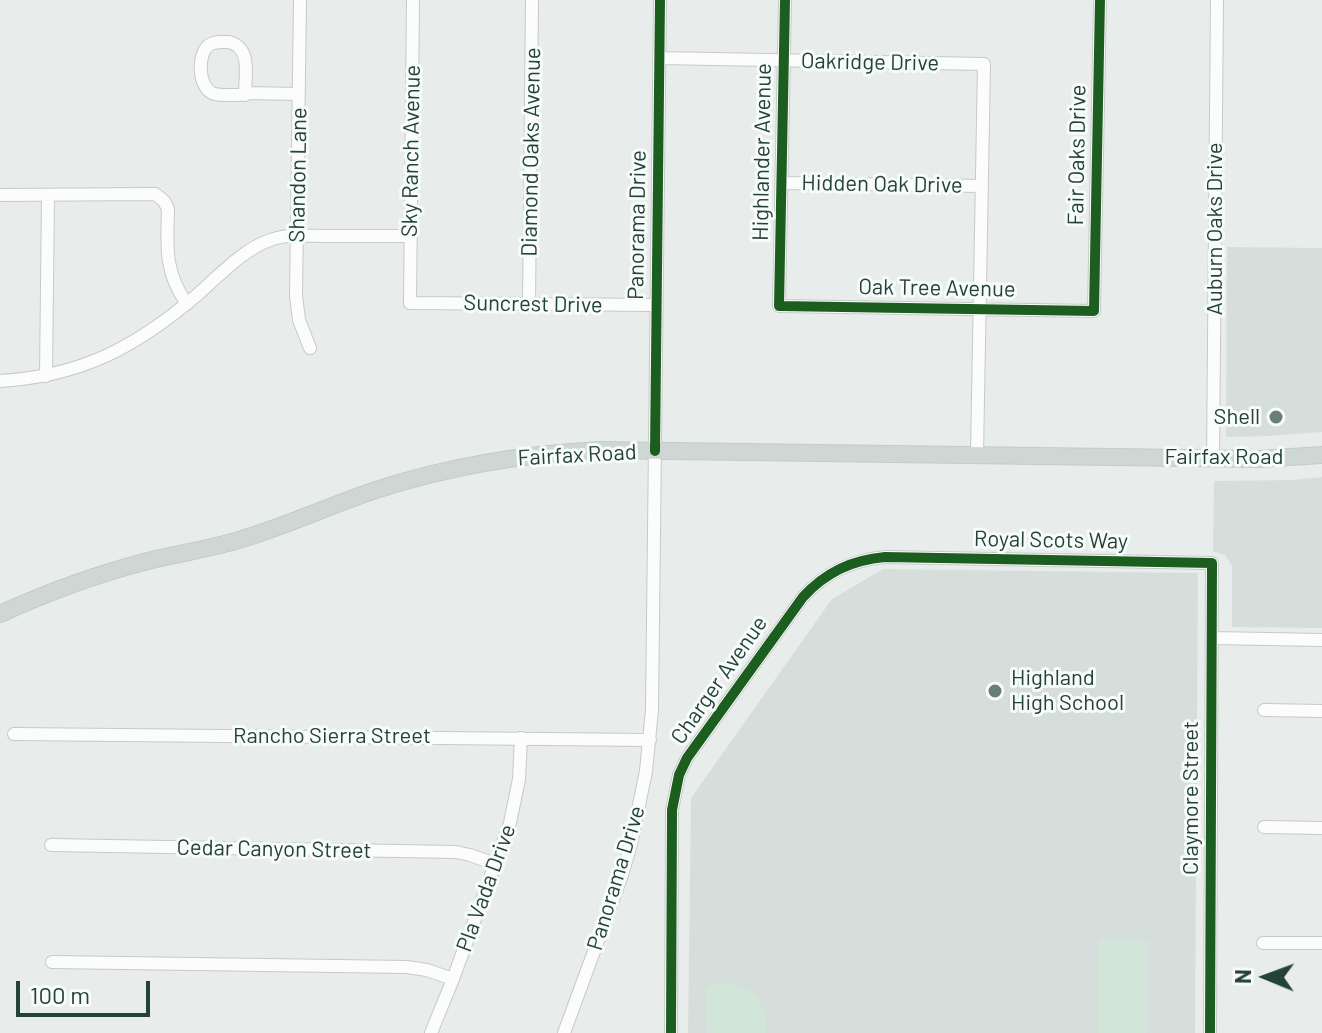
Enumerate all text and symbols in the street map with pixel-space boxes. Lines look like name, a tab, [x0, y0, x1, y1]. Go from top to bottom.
street label: Diamond Oaks Avenue	[516, 47, 546, 257]
street label: Oakridge Drive	[801, 48, 939, 76]
street label: Highlander Avenue	[747, 63, 777, 241]
street label: Sky Ranch Avenue	[396, 65, 426, 237]
street label: Fair Oaks Drive	[1063, 84, 1091, 226]
street label: Shandon Lane	[284, 107, 312, 243]
street label: Auburn Oaks Drive	[1202, 143, 1228, 315]
street label: Panorama Drive	[622, 150, 652, 300]
street label: Hidden Oak Drive	[801, 169, 963, 199]
street label: Oak Tree Avenue	[858, 273, 1016, 303]
street label: Suncrest Drive	[463, 290, 603, 318]
place label: Shell	[1214, 404, 1260, 430]
marker: Shell	[1267, 408, 1285, 426]
street label: Fairfax Road	[517, 439, 637, 471]
street label: Fairfax Road	[1164, 444, 1284, 470]
street label: Royal Scots Way	[974, 525, 1128, 555]
street label: Charger Avenue	[665, 611, 773, 749]
place label: Highland High School	[1011, 665, 1124, 716]
marker: Highland High School	[986, 682, 1004, 700]
street label: Claymore Street	[1178, 721, 1204, 875]
street label: Rancho Sierra Street	[233, 723, 431, 749]
street label: Panorama Drive	[581, 802, 651, 954]
street label: Pla Vada Drive	[451, 821, 521, 955]
street label: Cedar Canyon Street	[176, 834, 372, 864]
north arrow	[1226, 937, 1306, 1017]
scale bar	[20, 965, 154, 1015]
text: N	[1229, 969, 1255, 984]
text: 100 m	[30, 980, 90, 1009]

